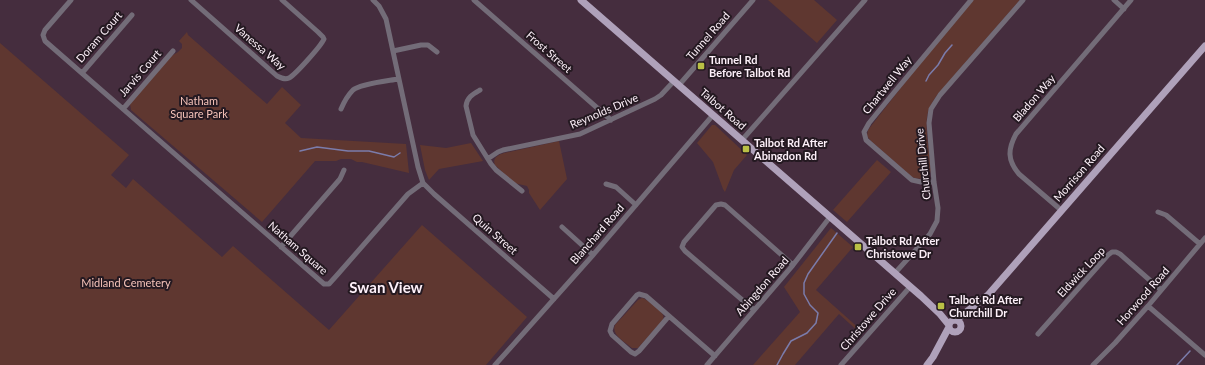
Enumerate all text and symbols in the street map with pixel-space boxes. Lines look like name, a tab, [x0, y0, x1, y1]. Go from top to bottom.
street label: Doram Court	[73, 8, 124, 65]
street label: Tunnel Road	[683, 9, 732, 62]
street label: Vanessa Way	[232, 21, 289, 73]
street label: Frost Street	[524, 28, 575, 75]
street label: Jarvis Court	[116, 47, 163, 99]
place label: Tunnel Rd Before Talbot Rd	[709, 53, 790, 79]
street label: Chartwell Way	[859, 53, 914, 116]
marker: Tunnel Rd Before Talbot Rd	[696, 61, 706, 71]
street label: Bladon Way	[1010, 71, 1058, 124]
street label: Talbot Road	[698, 85, 749, 132]
street label: Reynolds Drive	[568, 90, 640, 131]
park label: Natham Square Park	[170, 94, 228, 120]
street label: Churchill Drive	[912, 128, 933, 200]
place label: Talbot Rd After Abingdon Rd	[753, 136, 828, 162]
street label: Morrison Road	[1050, 142, 1107, 204]
marker: Talbot Rd After Abingdon Rd	[741, 144, 751, 154]
street label: Blanchard Road	[567, 201, 626, 266]
street label: Quin Street	[470, 211, 521, 257]
street label: Natham Square	[266, 218, 331, 277]
place label: Talbot Rd After Christowe Dr	[866, 234, 940, 260]
marker: Talbot Rd After Christowe Dr	[853, 242, 863, 252]
street label: Eldwick Loop	[1054, 244, 1107, 299]
street label: Abingdon Road	[733, 254, 791, 318]
street label: Horwood Road	[1114, 264, 1171, 327]
park label: Midland Cemetery	[81, 276, 171, 289]
district label: Swan View	[349, 278, 423, 296]
street label: Christowe Drive	[837, 285, 898, 353]
place label: Talbot Rd After Churchill Dr	[949, 293, 1023, 319]
marker: Talbot Rd After Churchill Dr	[936, 301, 946, 311]

